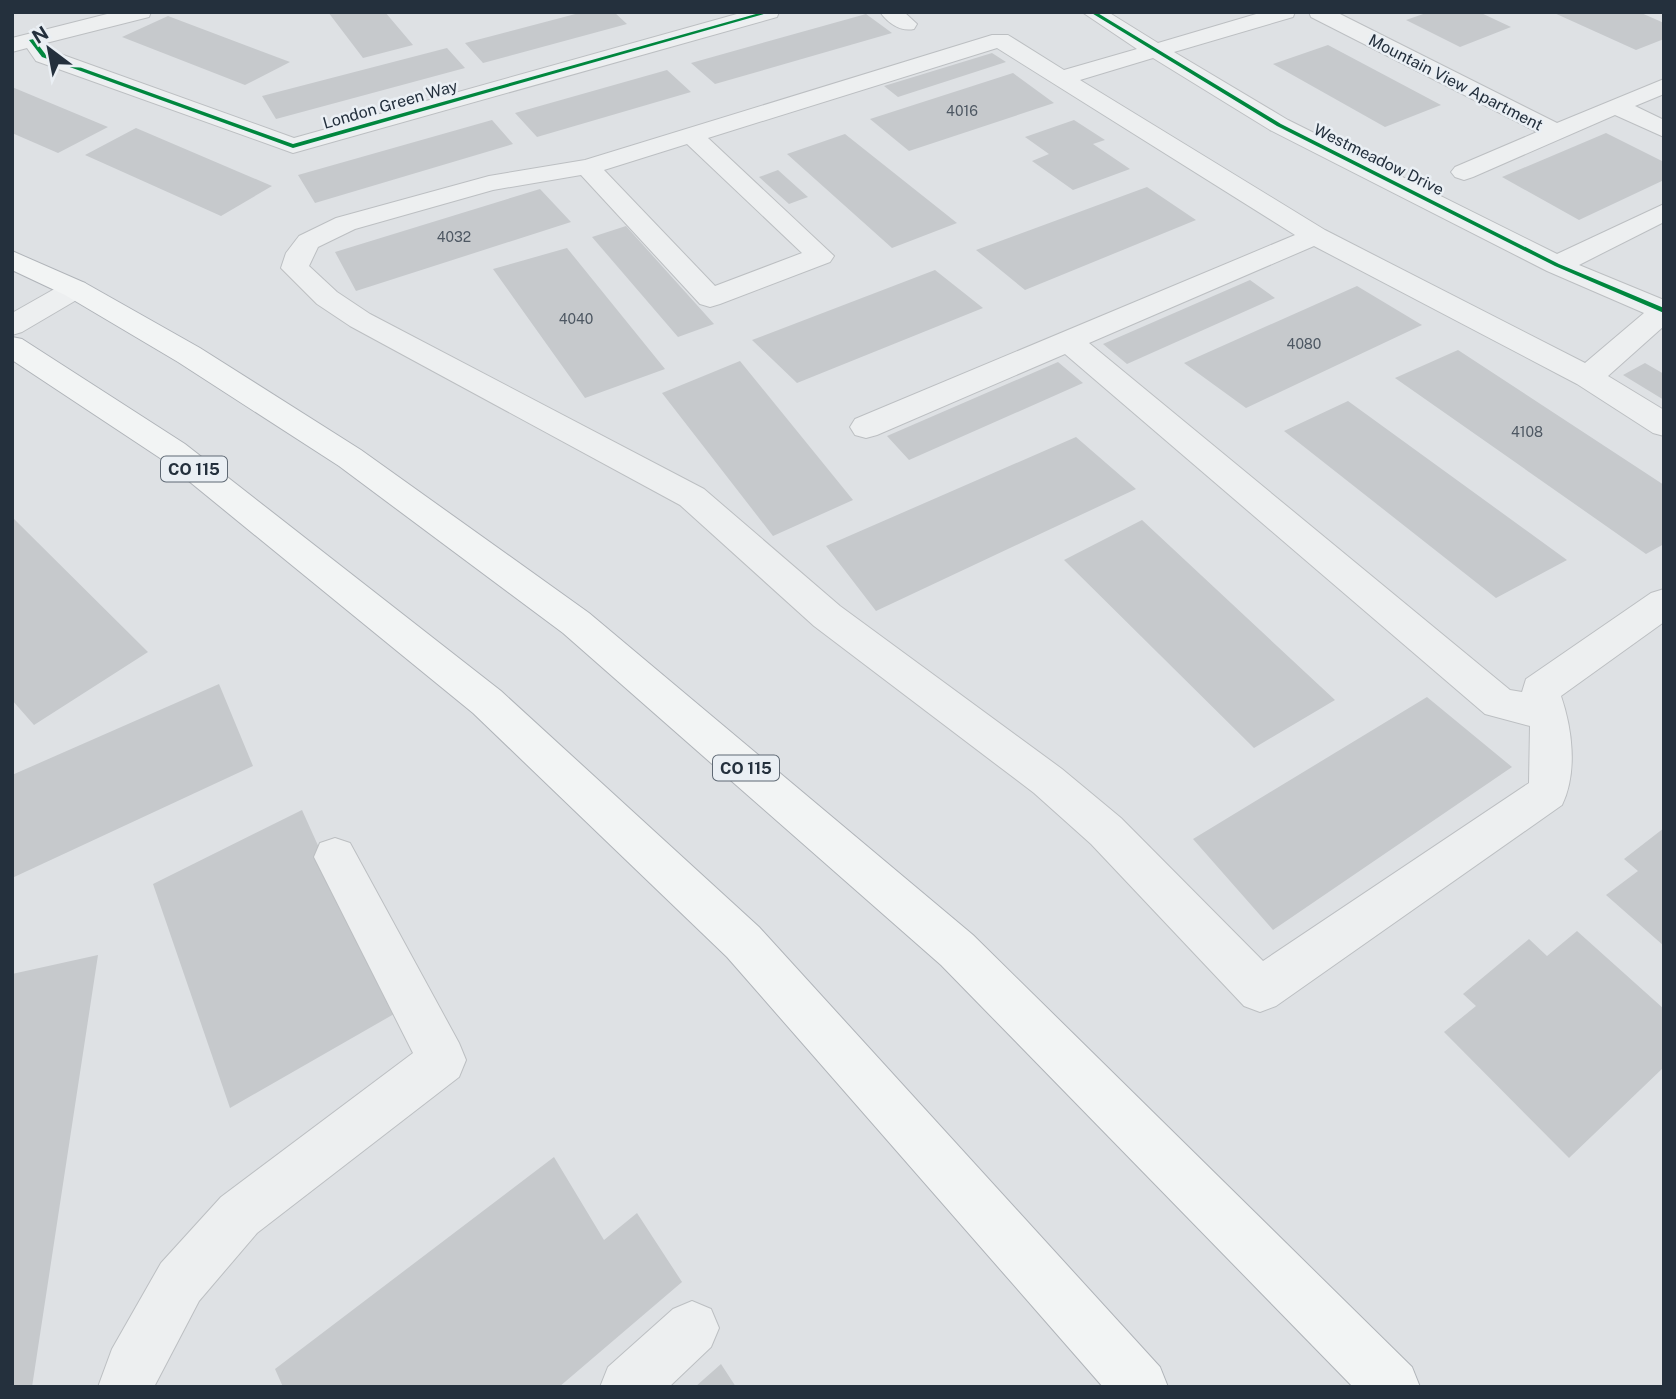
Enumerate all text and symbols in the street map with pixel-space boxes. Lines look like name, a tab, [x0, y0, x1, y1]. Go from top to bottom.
north arrow	[14, 14, 84, 84]
text: N	[28, 21, 52, 48]
street label: Mountain View Apartment	[1365, 30, 1546, 135]
street label: London Green Way	[321, 76, 460, 133]
house number: 4016	[946, 103, 978, 119]
street label: Westmeadow Drive	[1311, 120, 1447, 199]
house number: 4032	[437, 229, 471, 245]
house number: 4040	[559, 311, 593, 327]
house number: 4080	[1287, 336, 1321, 352]
house number: 4108	[1511, 424, 1543, 440]
road number: CO 115	[161, 456, 227, 482]
road number: CO 115	[713, 755, 779, 780]

